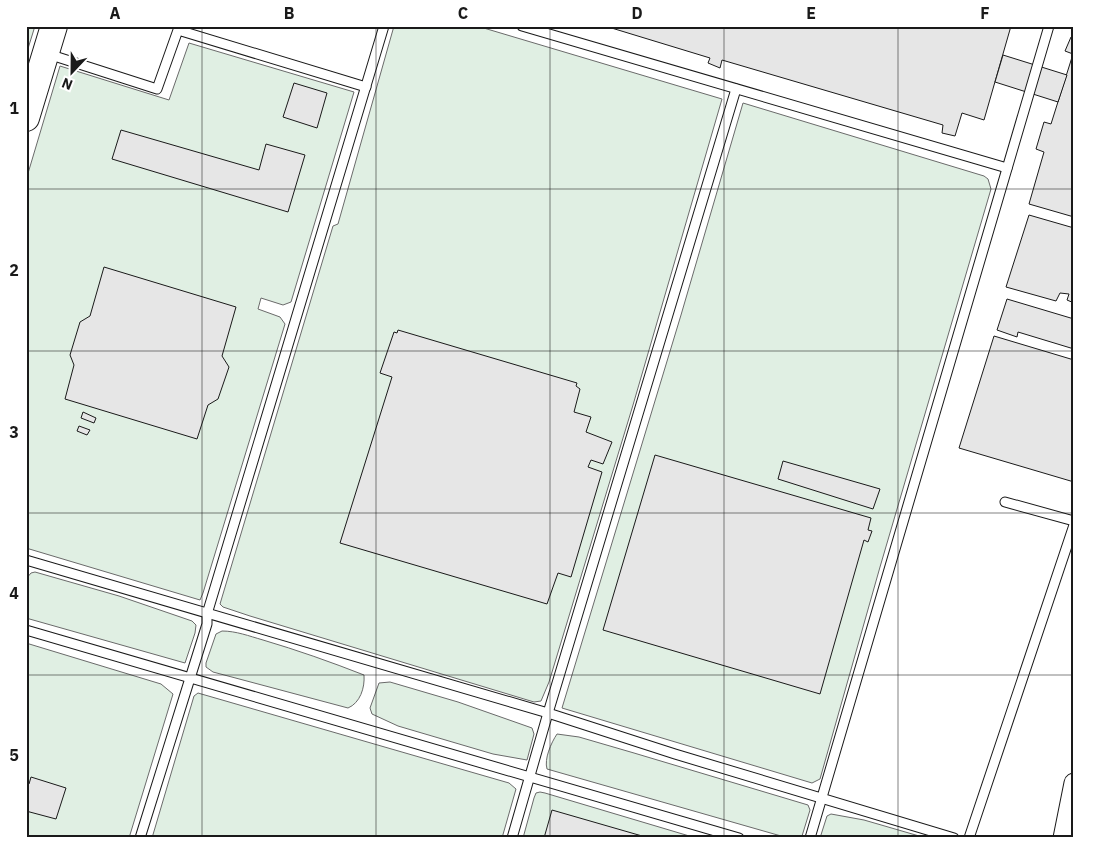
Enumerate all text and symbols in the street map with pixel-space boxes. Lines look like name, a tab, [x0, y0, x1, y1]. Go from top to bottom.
text: A	[110, 3, 121, 23]
text: B	[284, 3, 295, 23]
text: C	[458, 3, 468, 23]
text: D	[631, 3, 643, 23]
text: E	[806, 3, 816, 23]
text: F	[980, 3, 990, 23]
north arrow	[48, 48, 98, 98]
text: N	[59, 74, 75, 94]
text: 1	[9, 98, 19, 118]
text: 2	[9, 260, 19, 280]
text: 3	[9, 422, 19, 442]
text: 4	[9, 583, 19, 603]
text: 5	[9, 745, 19, 765]

